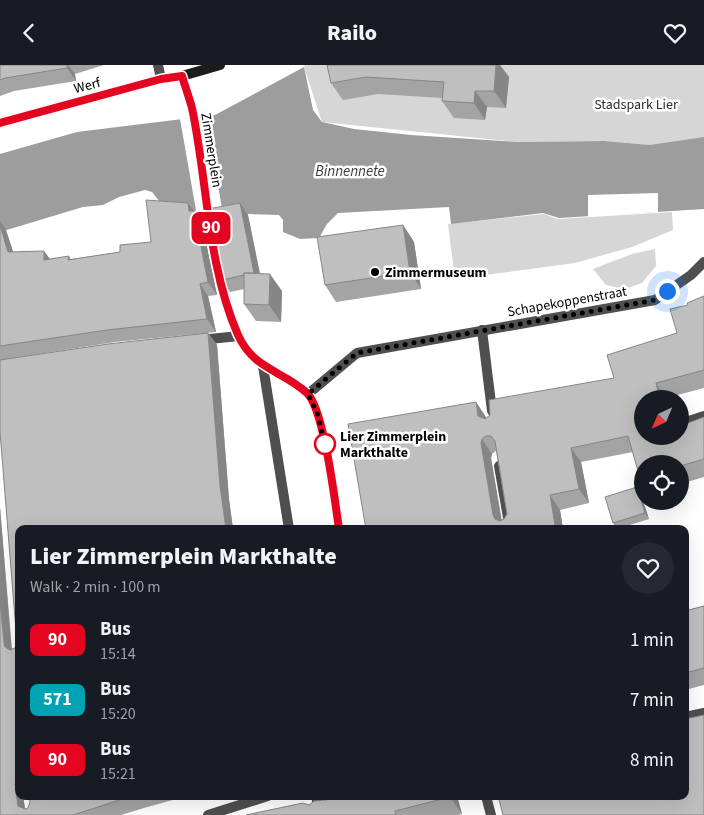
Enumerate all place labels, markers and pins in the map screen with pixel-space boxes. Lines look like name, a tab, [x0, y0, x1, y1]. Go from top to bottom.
place label: Zimmermuseum	[385, 263, 487, 283]
marker: Zimmermuseum	[369, 266, 381, 278]
place label: Lier Zimmerplein Markthalte	[340, 427, 446, 463]
marker: Lier Zimmerplein Markthalte	[314, 433, 336, 455]

